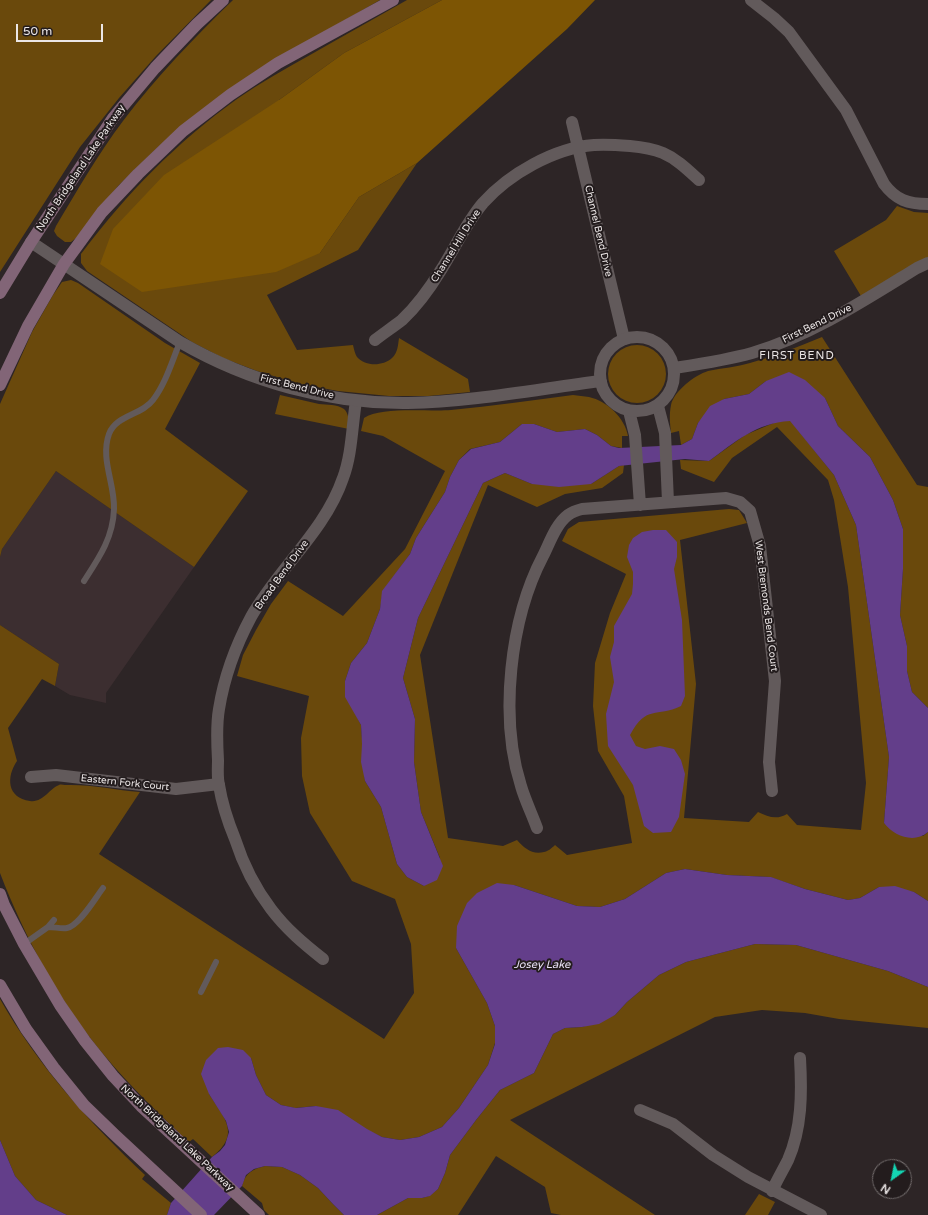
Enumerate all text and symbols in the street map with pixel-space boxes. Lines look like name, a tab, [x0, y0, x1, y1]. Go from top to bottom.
scale bar	[18, 16, 105, 42]
text: 50 m	[23, 24, 52, 38]
street label: North Bridgeland Lake Parkway	[34, 102, 128, 234]
street label: Channel Bend Drive	[582, 184, 614, 278]
street label: Channel Hill Drive	[429, 207, 483, 285]
street label: First Bend Drive	[780, 302, 854, 346]
district label: FIRST BEND	[759, 349, 835, 363]
street label: First Bend Drive	[259, 372, 335, 402]
street label: Broad Bend Drive	[253, 538, 311, 612]
street label: West Bremonds Bend Court	[752, 540, 780, 672]
street label: Eastern Fork Court	[80, 772, 170, 794]
water label: Josey Lake	[514, 958, 570, 972]
street label: North Bridgeland Lake Parkway	[118, 1082, 236, 1194]
north arrow	[872, 1159, 912, 1199]
text: N	[878, 1181, 893, 1197]

